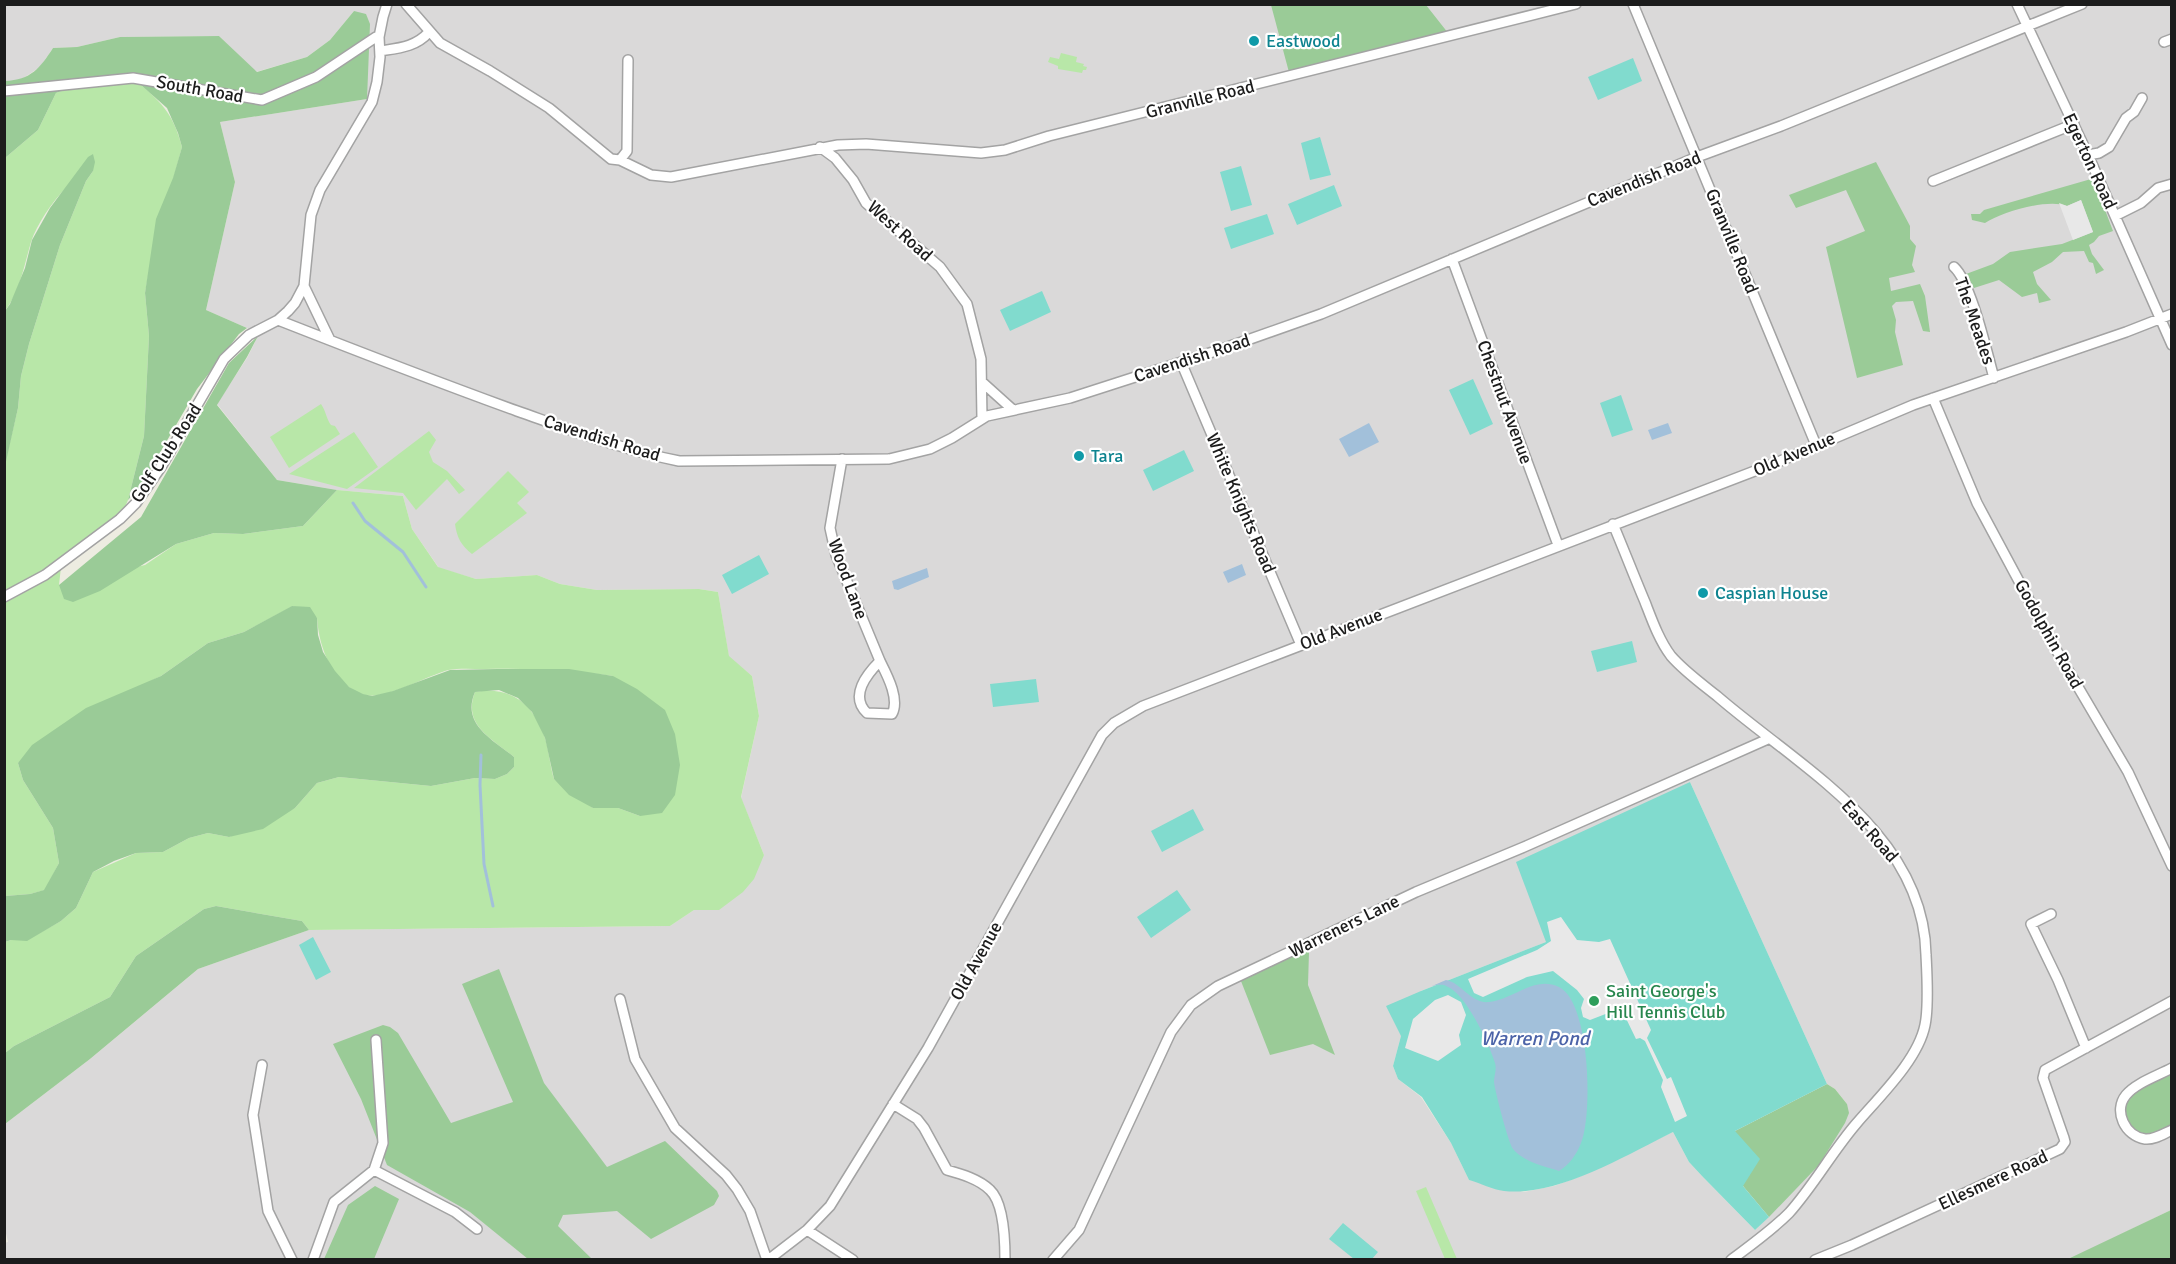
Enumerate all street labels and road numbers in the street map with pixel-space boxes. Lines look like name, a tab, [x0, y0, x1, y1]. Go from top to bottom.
street label: South Road	[155, 71, 245, 107]
street label: Granville Road	[1143, 75, 1257, 123]
street label: Egerton Road	[2058, 110, 2122, 212]
street label: Cavendish Road	[1584, 146, 1704, 212]
street label: Granville Road	[1701, 185, 1763, 297]
street label: West Road	[863, 196, 937, 266]
street label: The Meades	[1950, 275, 2000, 368]
street label: Cavendish Road	[1131, 329, 1253, 387]
street label: Chestnut Avenue	[1472, 337, 1538, 467]
street label: Golf Club Road	[126, 399, 206, 507]
street label: Cavendish Road	[541, 410, 663, 466]
street label: Old Avenue	[1750, 427, 1838, 481]
street label: White Knights Road	[1201, 429, 1281, 577]
street label: Wood Lane	[823, 536, 873, 622]
street label: Godolphin Road	[2010, 575, 2088, 693]
street label: Old Avenue	[1297, 603, 1385, 655]
street label: East Road	[1837, 795, 1903, 867]
street label: Warreners Lane	[1285, 890, 1403, 962]
street label: Old Avenue	[945, 918, 1007, 1004]
street label: Ellesmere Road	[1935, 1145, 2051, 1215]

